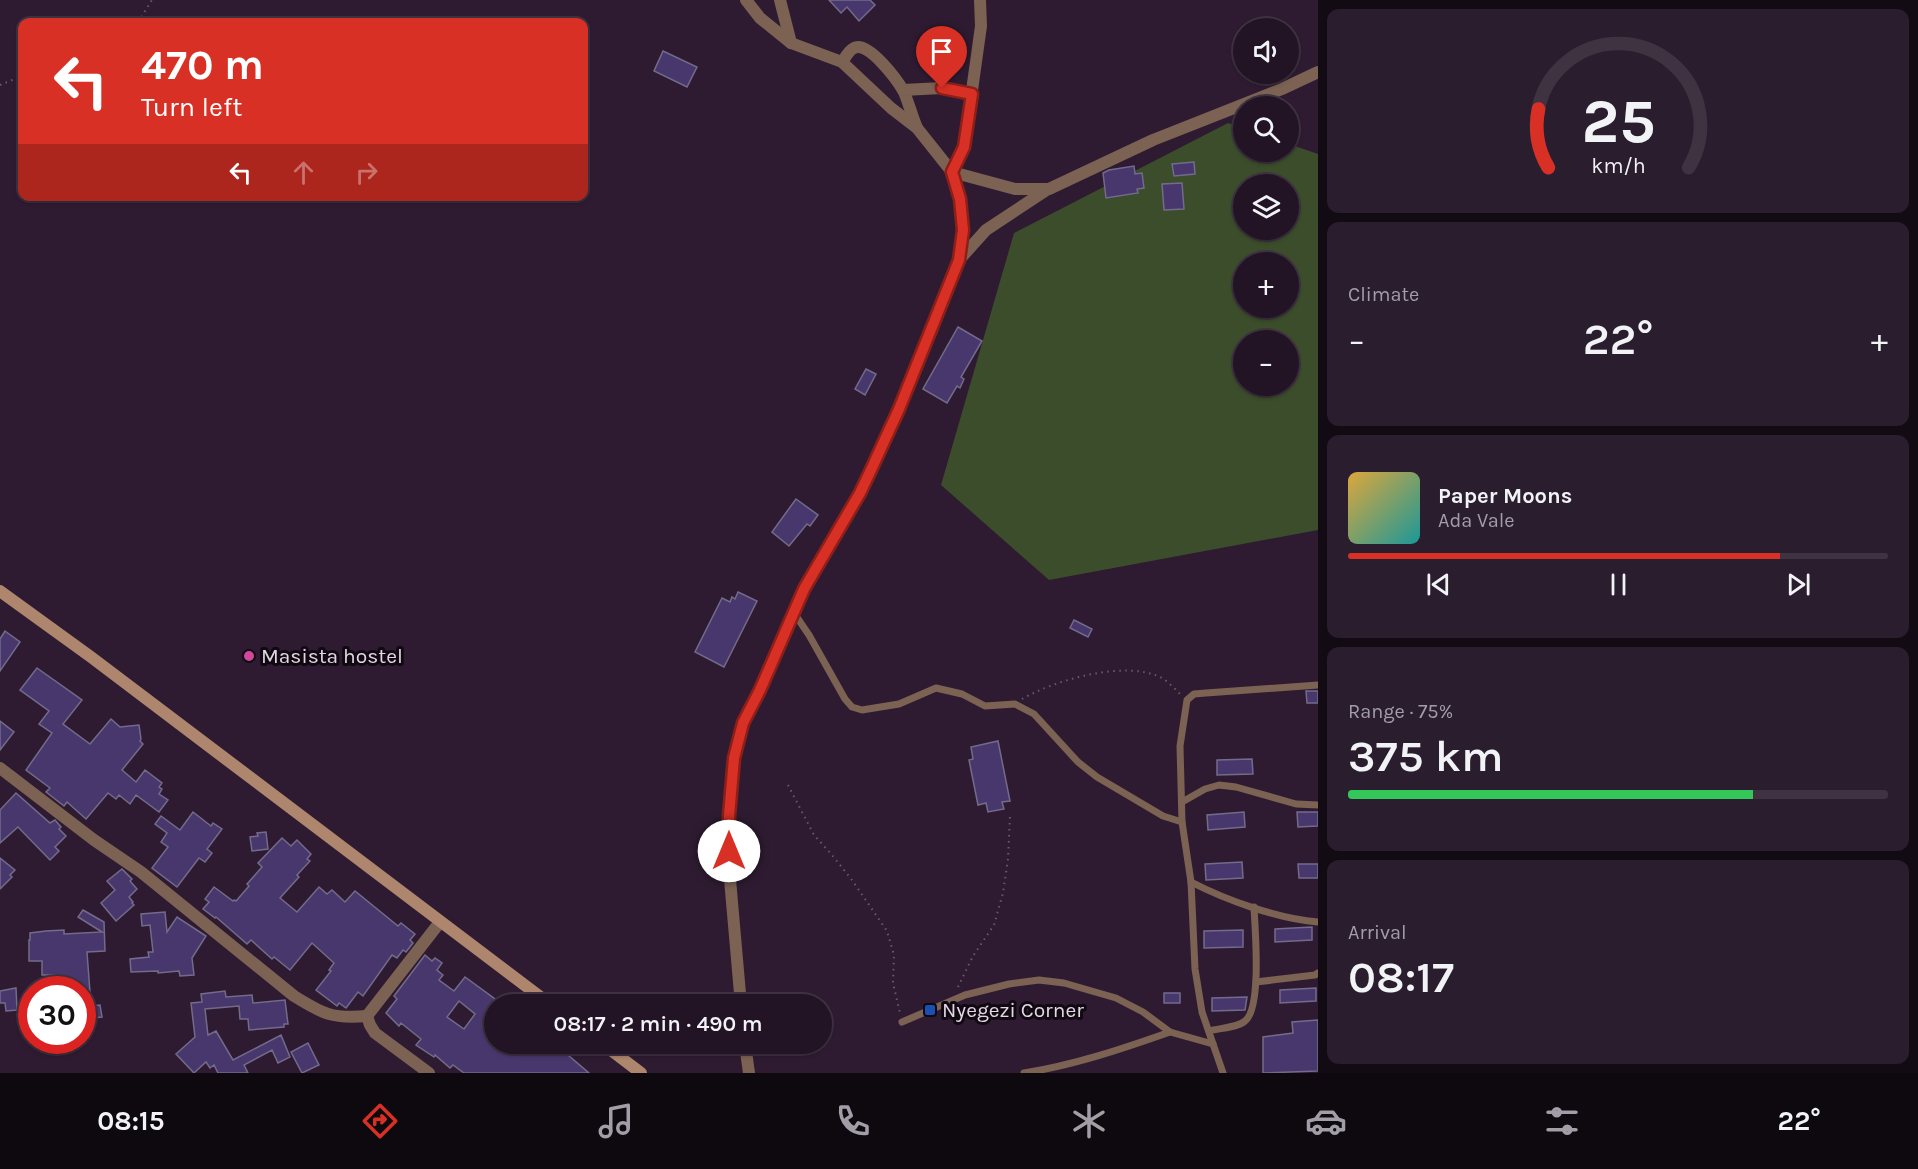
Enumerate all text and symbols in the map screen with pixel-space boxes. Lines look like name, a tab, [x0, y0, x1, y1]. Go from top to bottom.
map controls	[1233, 18, 1299, 396]
button: sound	[1233, 18, 1299, 84]
pin	[916, 26, 967, 88]
icon: arrive	[925, 35, 958, 68]
text: 470 m	[141, 40, 264, 90]
icon: left	[42, 42, 120, 120]
text: 25	[1581, 85, 1655, 158]
text: Turn left	[141, 91, 242, 123]
button: search	[1233, 96, 1299, 162]
text: km/h	[1591, 153, 1645, 178]
icon: left	[224, 156, 257, 189]
icon: ahead	[287, 156, 320, 189]
icon: right	[350, 156, 383, 189]
button: layers	[1233, 174, 1299, 240]
button: +	[1233, 252, 1299, 318]
text: Climate	[1348, 283, 1419, 306]
text: 22°	[1583, 313, 1653, 365]
text: −	[1348, 321, 1365, 359]
text: +	[1871, 321, 1888, 359]
button: −	[1233, 330, 1299, 396]
text: Paper Moons	[1438, 483, 1572, 509]
text: Ada Vale	[1438, 509, 1515, 532]
icon: previous	[1422, 568, 1455, 601]
icon: pause	[1602, 568, 1635, 601]
icon: next	[1782, 568, 1815, 601]
place label: Masista hostel	[261, 644, 403, 668]
marker: Masista hostel	[242, 649, 256, 663]
text: Range · 75%	[1348, 700, 1453, 723]
text: 375 km	[1348, 730, 1504, 782]
position arrow	[697, 819, 761, 883]
text: Arrival	[1348, 921, 1407, 944]
text: 08:17	[1348, 951, 1454, 1003]
speed limit sign: 30	[18, 976, 96, 1054]
place label: Nyegezi Corner	[942, 998, 1084, 1022]
marker: Nyegezi Corner	[923, 1003, 937, 1017]
text: 08:17 · 2 min · 490 m	[554, 1011, 762, 1037]
icon: directions	[359, 1100, 401, 1142]
icon: music	[595, 1100, 637, 1142]
icon: phone	[832, 1100, 874, 1142]
icon: climate	[1068, 1100, 1110, 1142]
icon: car	[1305, 1100, 1347, 1142]
icon: filters	[1541, 1100, 1583, 1142]
text: 08:15	[97, 1105, 164, 1137]
text: 22°	[1778, 1105, 1821, 1137]

